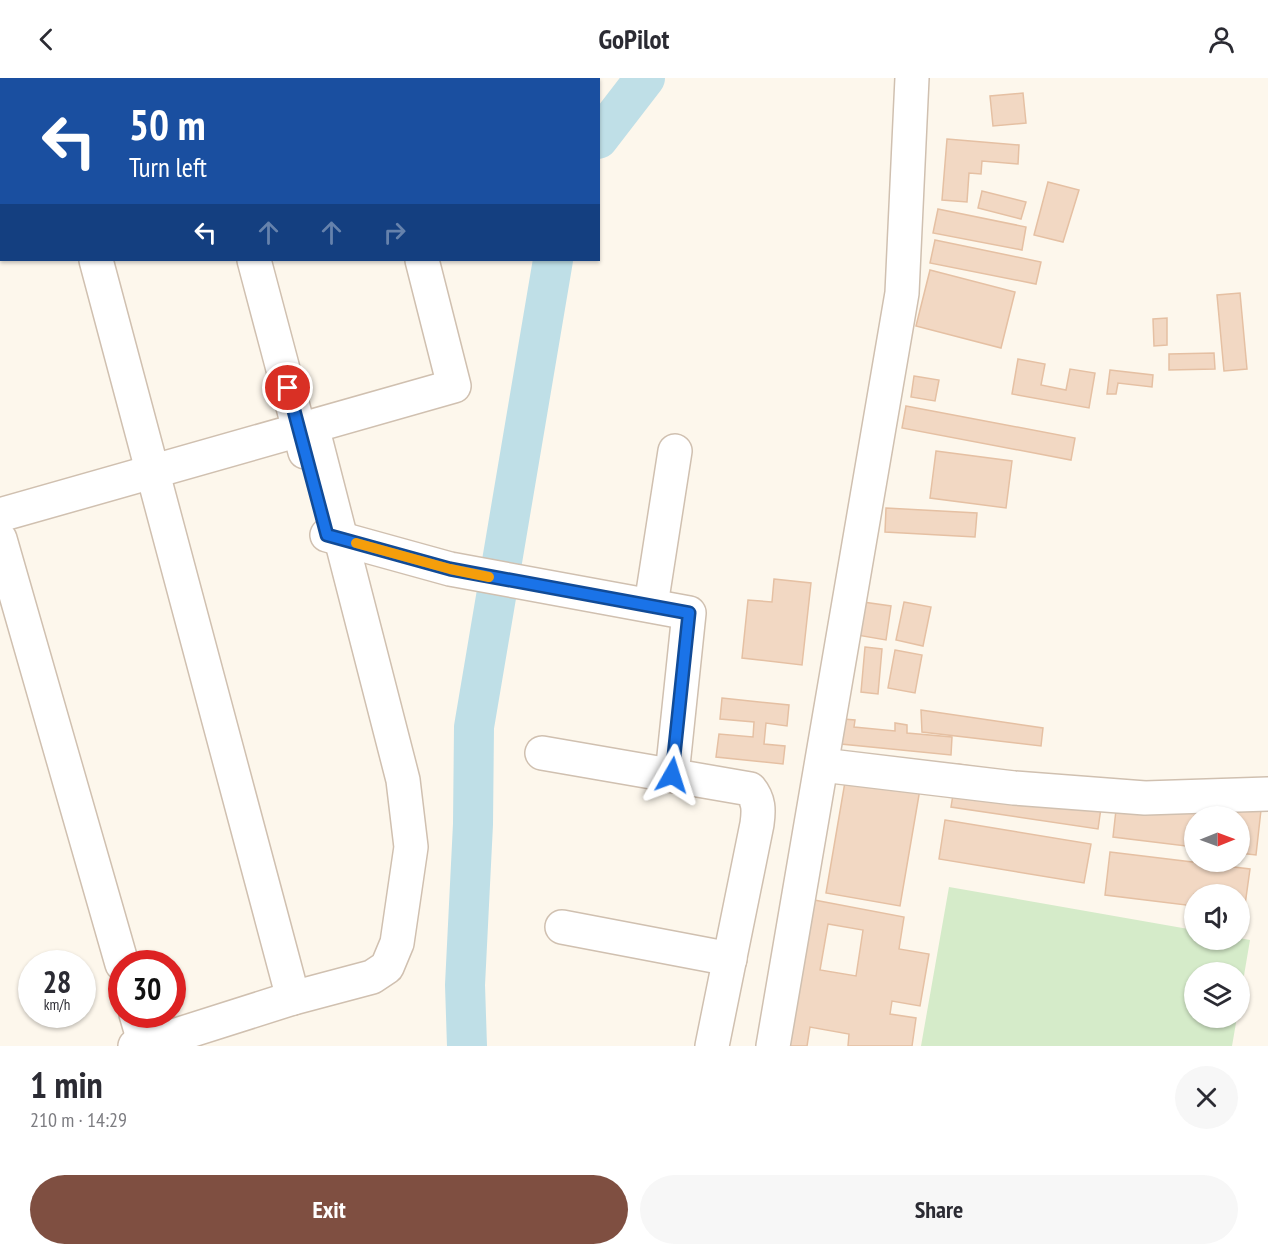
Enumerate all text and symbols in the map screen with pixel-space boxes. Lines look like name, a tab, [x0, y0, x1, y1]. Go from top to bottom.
text: GoPilot	[599, 22, 669, 56]
icon: back	[30, 23, 63, 56]
icon: person	[1205, 23, 1238, 56]
text: 50 m	[129, 97, 206, 152]
icon: left	[30, 102, 108, 180]
text: Turn left	[129, 150, 207, 184]
icon: left	[189, 216, 222, 249]
icon: ahead	[252, 216, 285, 249]
icon: ahead	[315, 216, 348, 249]
icon: right	[378, 216, 411, 249]
pin	[262, 362, 313, 413]
icon: arrive	[271, 371, 304, 404]
position arrow	[640, 743, 704, 807]
north arrow	[1184, 806, 1250, 872]
map controls	[1184, 806, 1250, 1028]
button: sound	[1184, 884, 1250, 950]
speed limit sign: 30	[108, 950, 186, 1028]
text: 28	[43, 962, 71, 1001]
button: layers	[1184, 962, 1250, 1028]
text: km/h	[44, 995, 70, 1014]
text: 1 min	[30, 1061, 103, 1108]
button: close	[1175, 1066, 1238, 1129]
text: 210 m · 14:29	[30, 1107, 127, 1133]
button: Exit	[30, 1175, 628, 1244]
button: Share	[640, 1175, 1238, 1244]

